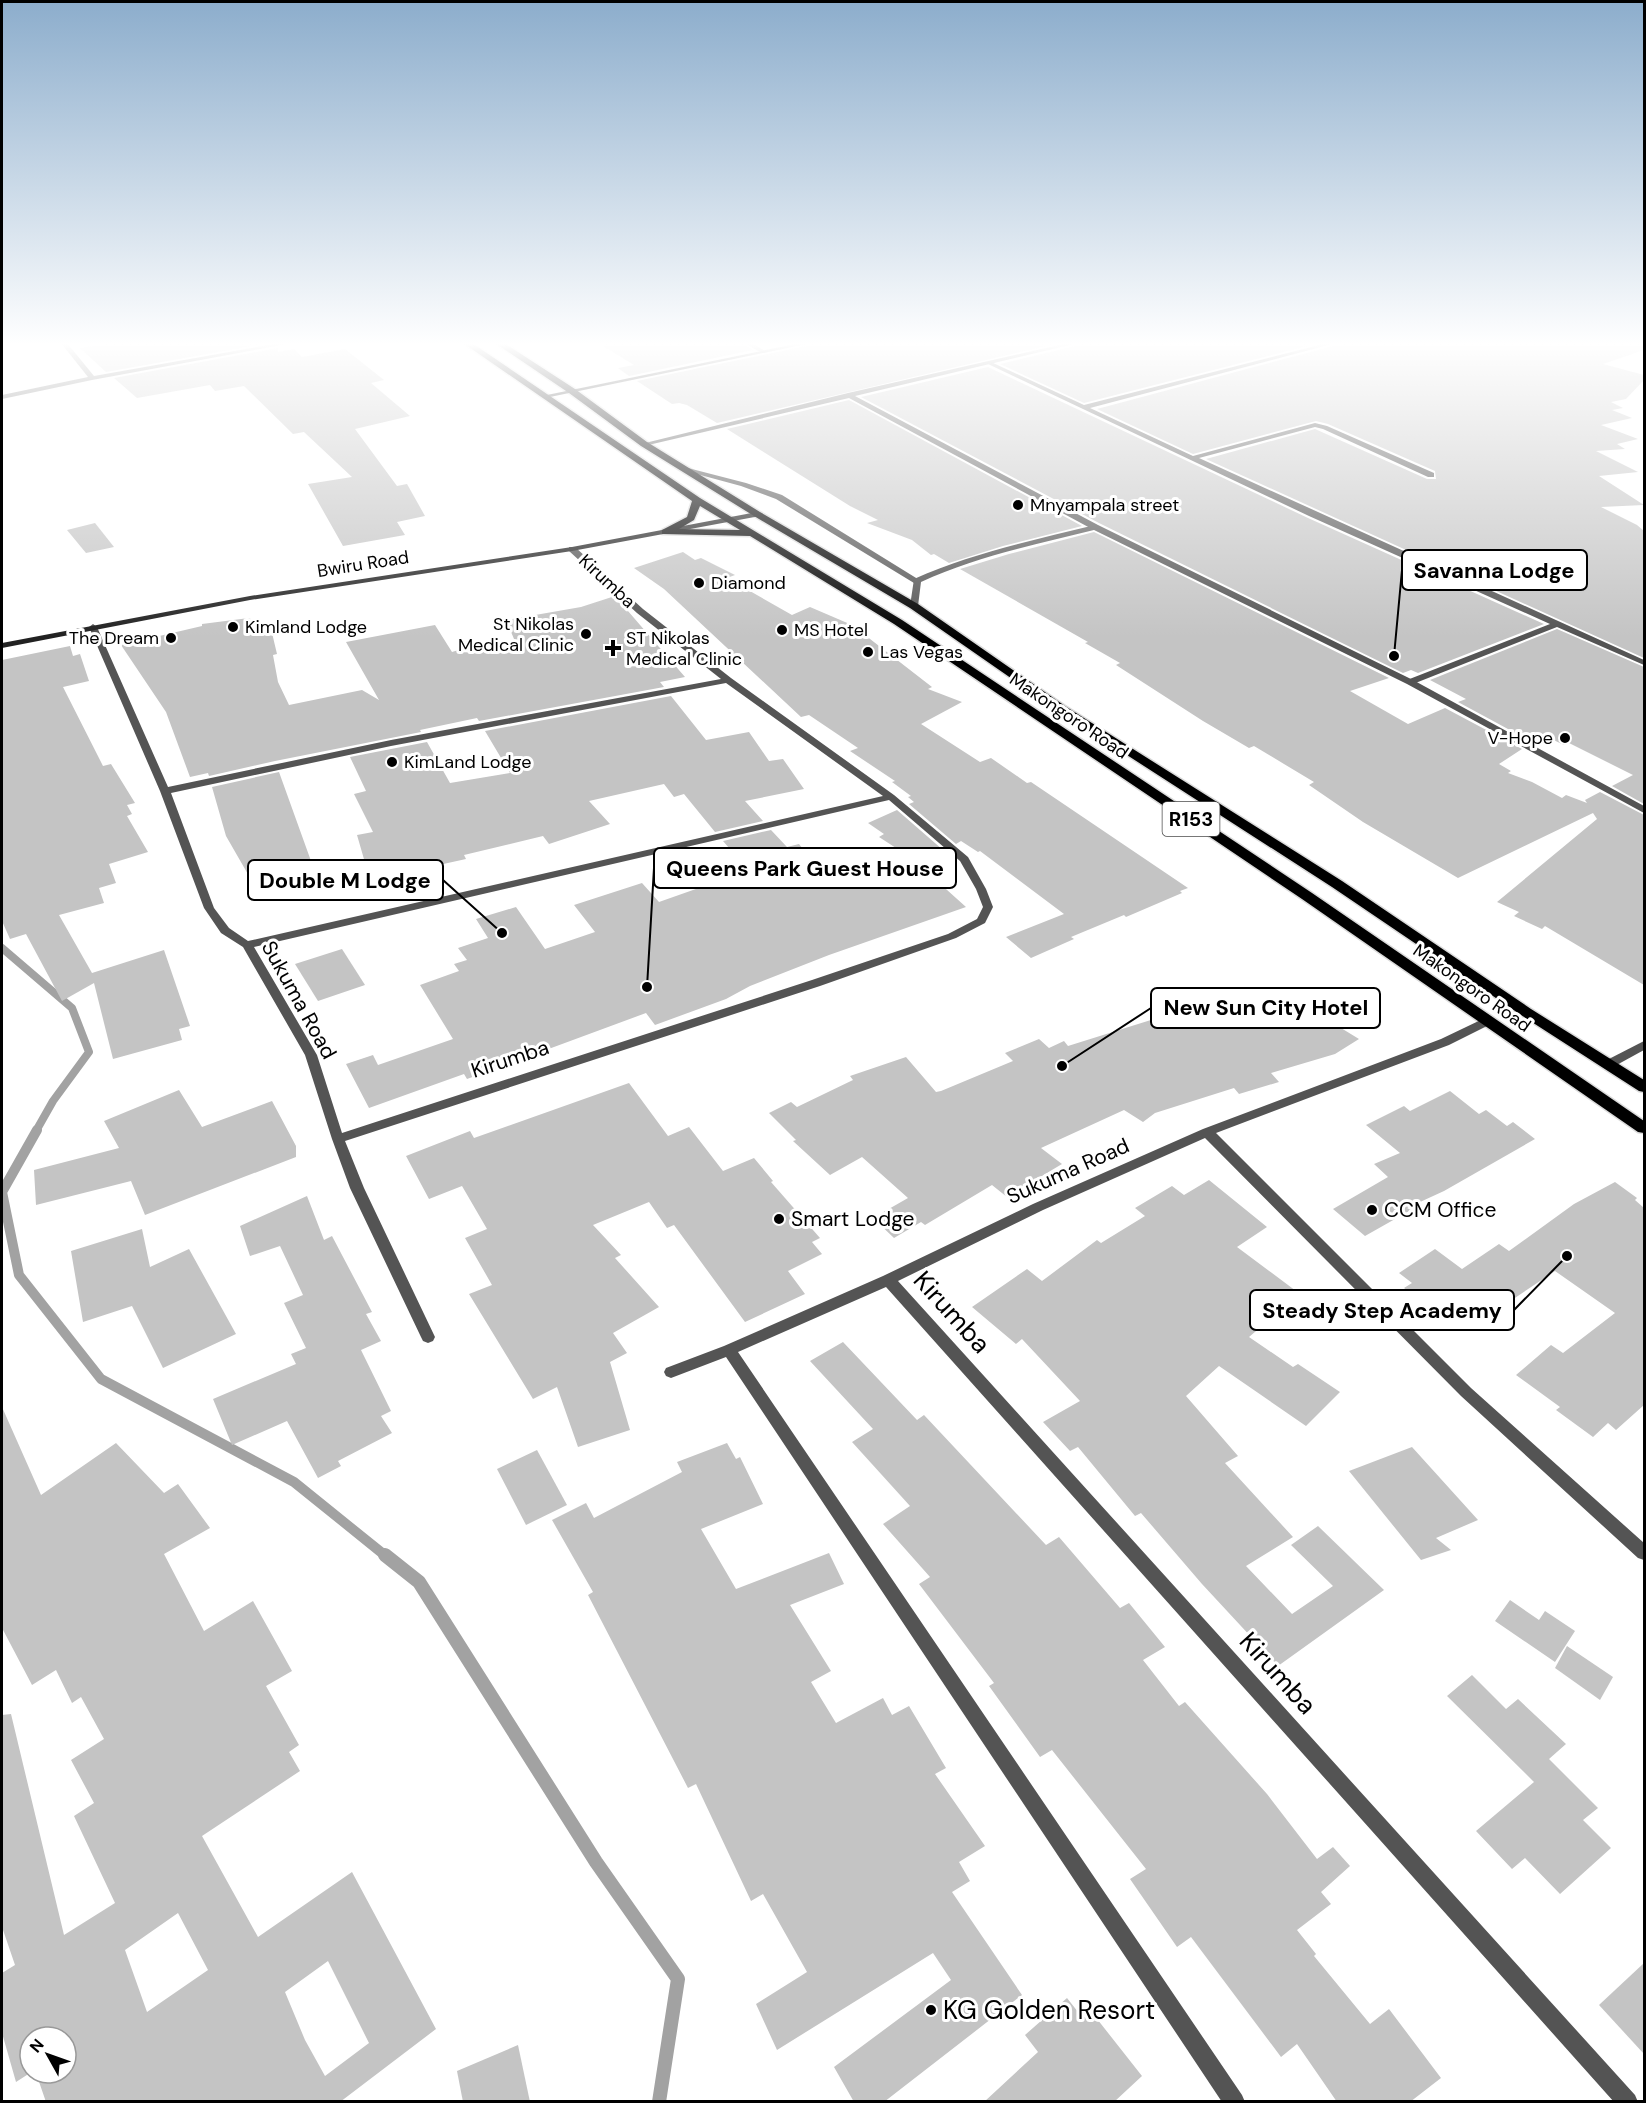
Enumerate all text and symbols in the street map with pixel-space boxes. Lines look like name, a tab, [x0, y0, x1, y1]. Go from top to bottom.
place label: Mnyampala street	[1030, 493, 1179, 517]
marker: Mnyampala street	[1011, 498, 1025, 512]
street label: Bwiru Road	[315, 545, 411, 583]
street label: Kirumba	[574, 549, 640, 613]
callout: Savanna Lodge	[1402, 550, 1587, 590]
text: Savanna Lodge	[1413, 556, 1575, 585]
place label: Diamond	[711, 571, 786, 595]
marker: Diamond	[692, 576, 706, 590]
place label: St Nikolas Medical Clinic	[458, 612, 574, 657]
place label: Kimland Lodge	[245, 615, 367, 639]
place label: MS Hotel	[794, 618, 868, 642]
marker: Kimland Lodge	[226, 620, 240, 634]
marker: MS Hotel	[775, 623, 789, 637]
place label: The Dream	[69, 626, 159, 650]
place label: ST Nikolas Medical Clinic	[626, 626, 742, 671]
marker: St Nikolas Medical Clinic	[579, 627, 593, 641]
marker: The Dream	[164, 631, 178, 645]
marker: ST Nikolas Medical Clinic	[604, 639, 622, 657]
place label: Las Vegas	[880, 640, 963, 664]
marker: Las Vegas	[861, 645, 875, 659]
street label: Makongoro Road	[1005, 667, 1133, 765]
place label: V-Hope	[1487, 726, 1553, 750]
marker: V-Hope	[1558, 731, 1572, 745]
place label: KimLand Lodge	[404, 750, 532, 774]
marker: KimLand Lodge	[385, 755, 399, 769]
road number: R153	[1162, 802, 1220, 836]
callout: Queens Park Guest House	[654, 848, 956, 888]
text: Queens Park Guest House	[666, 854, 944, 883]
callout: Double M Lodge	[248, 860, 443, 900]
text: Double M Lodge	[259, 866, 431, 895]
street label: Sukuma Road	[255, 936, 343, 1064]
street label: Makongoro Road	[1408, 938, 1536, 1038]
callout: New Sun City Hotel	[1151, 988, 1380, 1028]
text: New Sun City Hotel	[1164, 993, 1368, 1022]
street label: Kirumba	[467, 1033, 553, 1085]
street label: Sukuma Road	[1002, 1131, 1134, 1211]
place label: CCM Office	[1384, 1196, 1497, 1224]
marker: CCM Office	[1365, 1203, 1379, 1217]
place label: Smart Lodge	[791, 1205, 914, 1233]
marker: Smart Lodge	[772, 1212, 786, 1226]
street label: Kirumba	[906, 1264, 998, 1360]
callout: Steady Step Academy	[1250, 1290, 1514, 1330]
text: Steady Step Academy	[1262, 1296, 1502, 1325]
street label: Kirumba	[1232, 1625, 1324, 1721]
place label: KG Golden Resort	[943, 1993, 1155, 2027]
marker: KG Golden Resort	[924, 2003, 938, 2017]
north arrow	[18, 2025, 78, 2085]
text: N	[25, 2034, 49, 2057]

